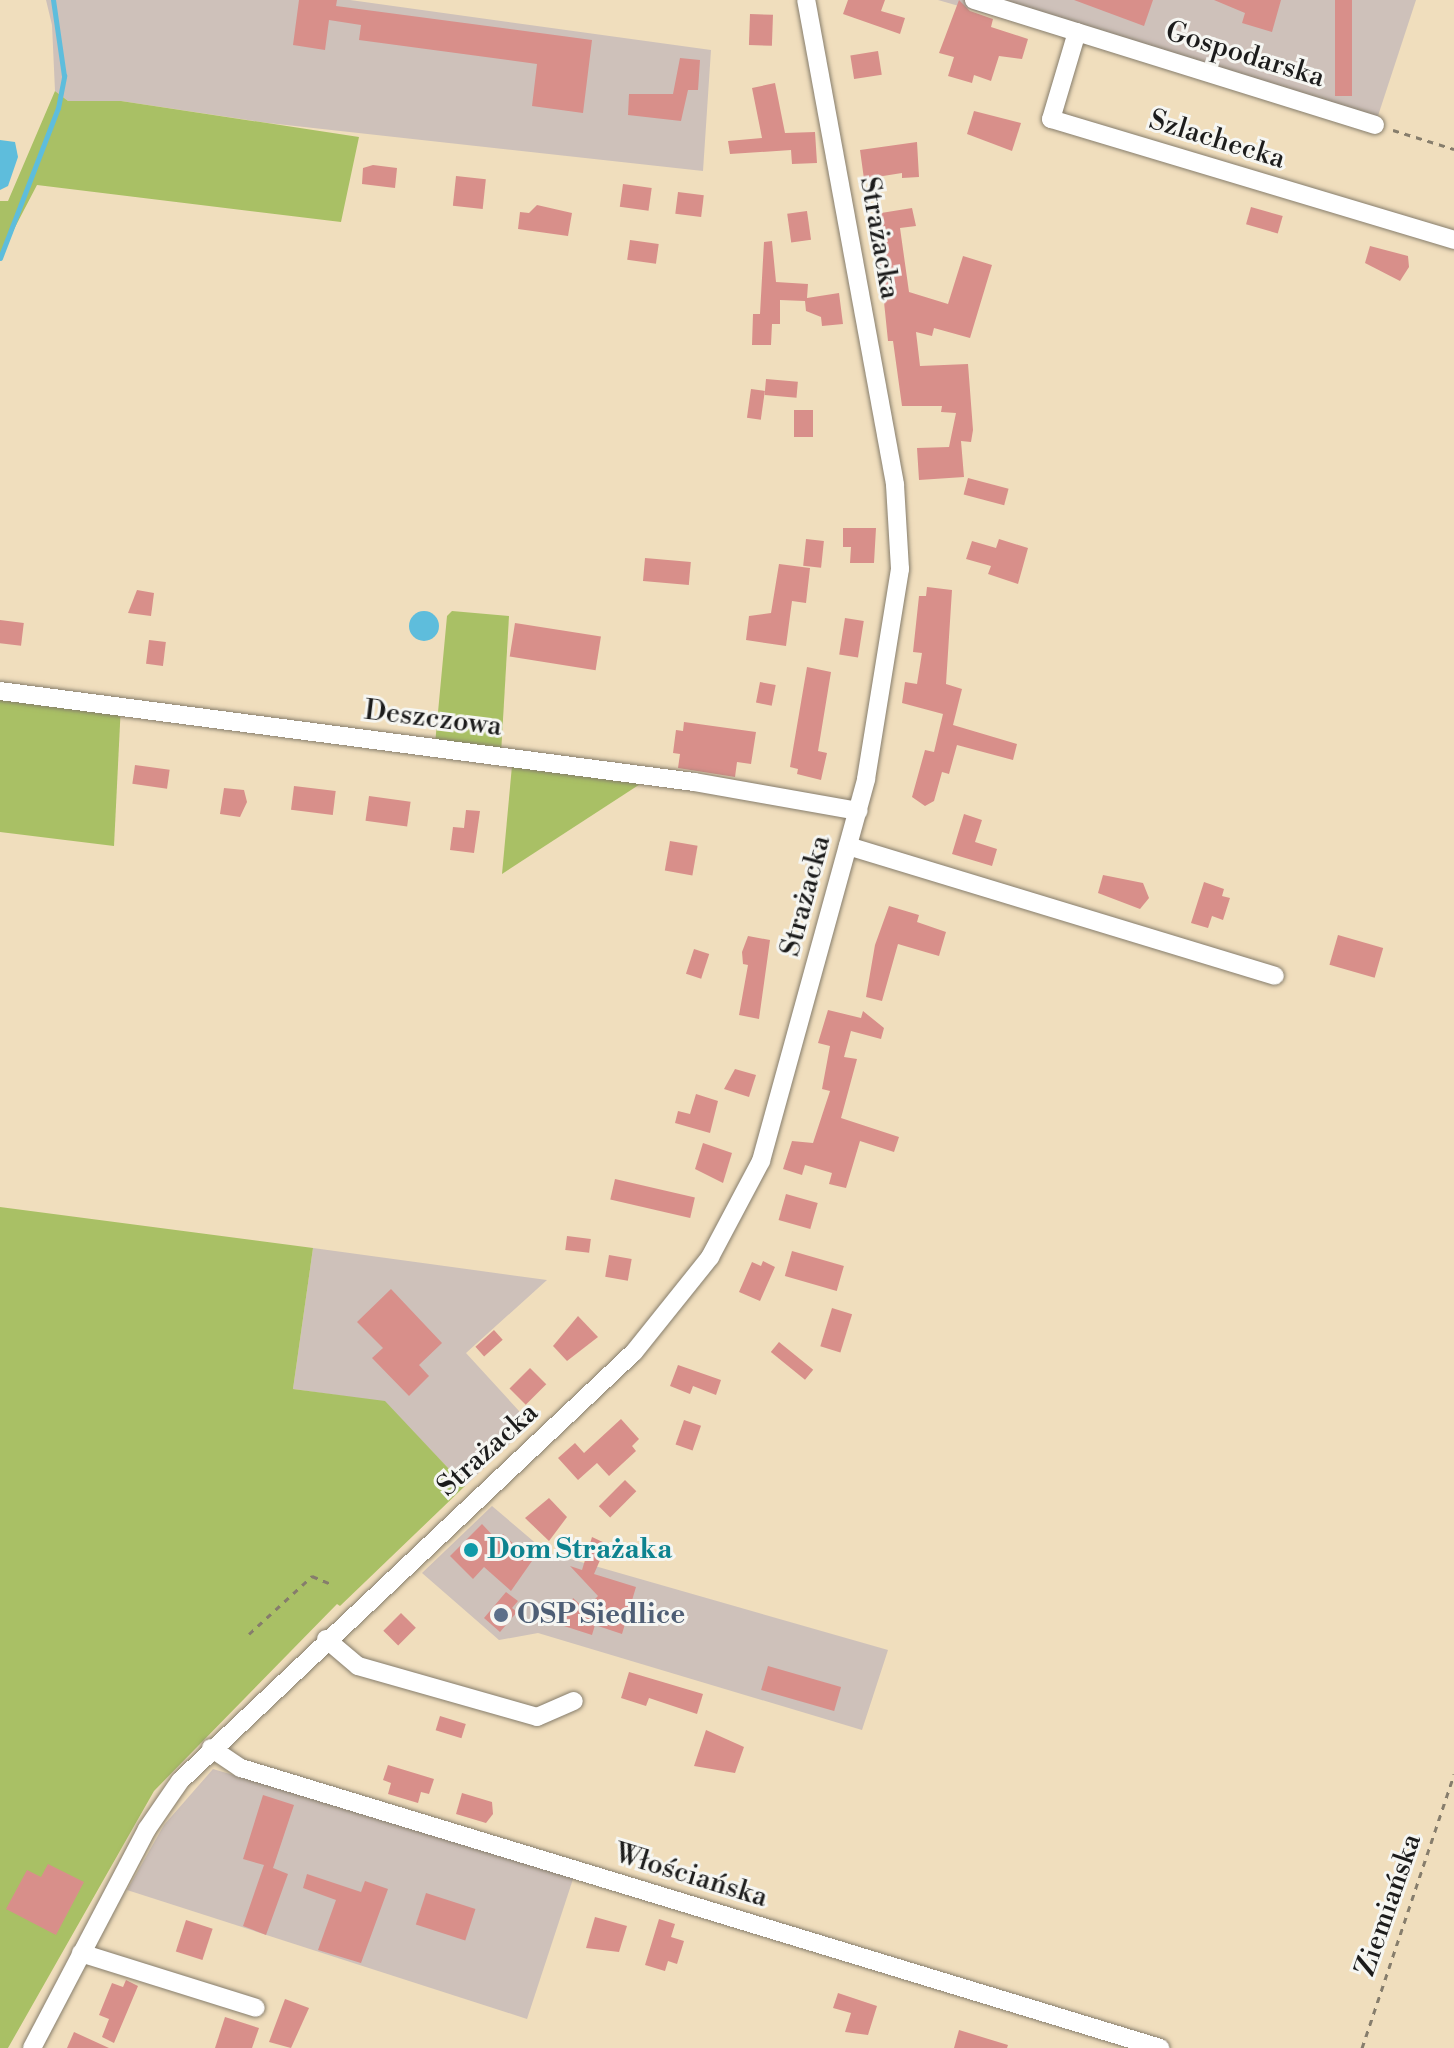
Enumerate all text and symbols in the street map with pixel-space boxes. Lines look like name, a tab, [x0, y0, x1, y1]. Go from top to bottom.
street label: Gospodarska	[1161, 15, 1329, 95]
street label: Szlachecka	[1145, 103, 1289, 177]
street label: Strażacka	[852, 174, 906, 302]
street label: Deszczowa	[362, 694, 504, 744]
street label: Strażacka	[774, 832, 838, 960]
street label: Strażacka	[431, 1396, 545, 1504]
place label: Dom Strażaka	[487, 1533, 672, 1567]
marker: Dom Strażaka	[462, 1541, 480, 1559]
place label: OSP Siedlice	[517, 1598, 685, 1632]
marker: OSP Siedlice	[492, 1606, 510, 1624]
street label: Ziemiańska	[1349, 1829, 1429, 1981]
street label: Włościańska	[611, 1837, 771, 1915]

